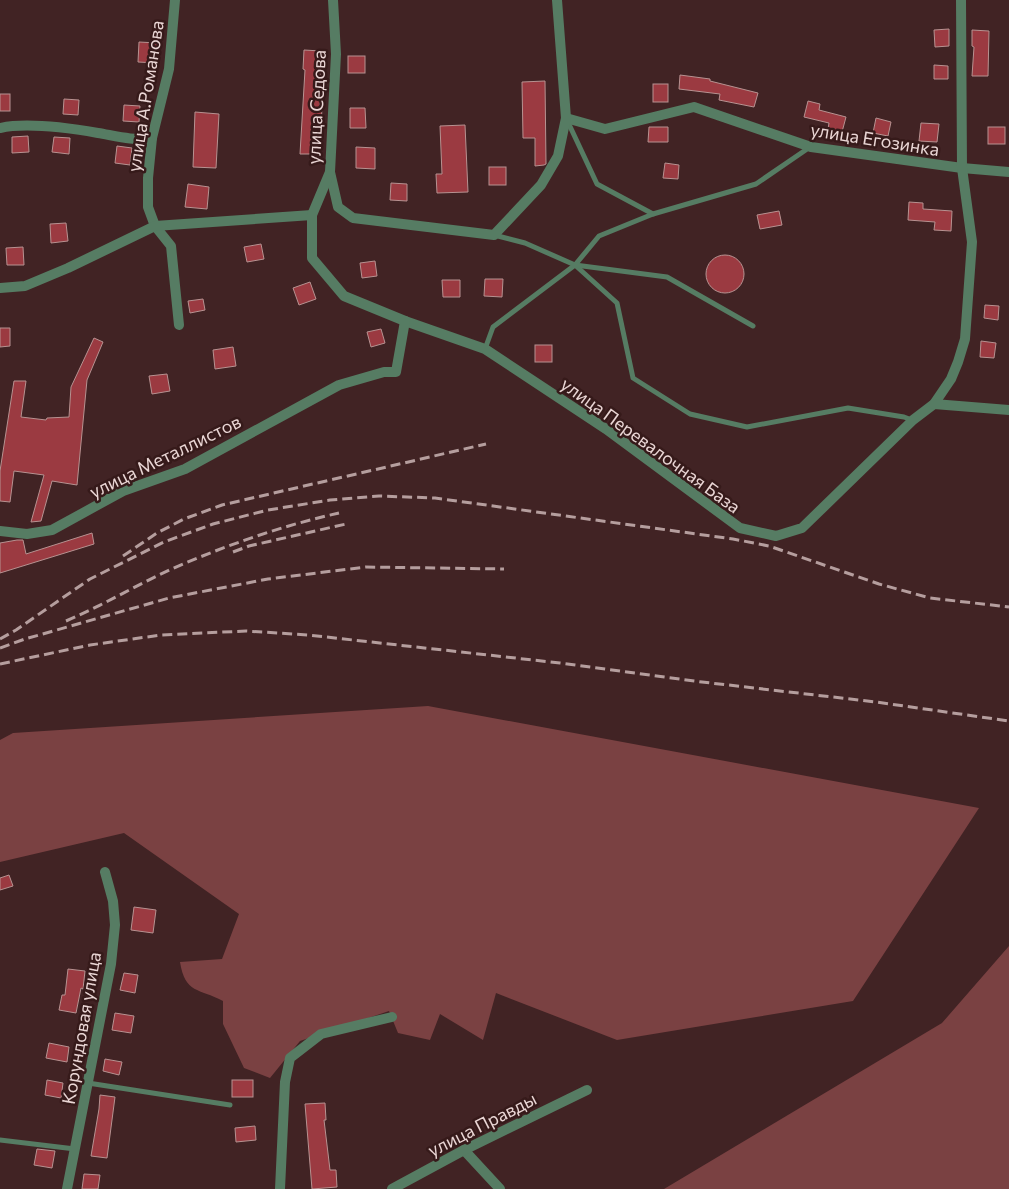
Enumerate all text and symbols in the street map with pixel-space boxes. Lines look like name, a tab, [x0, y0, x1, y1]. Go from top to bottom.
street label: улица А.Романова	[122, 19, 168, 173]
street label: улица Седова	[302, 49, 330, 165]
street label: улица Егозинка	[809, 118, 941, 160]
street label: улица Перевалочная База	[557, 373, 745, 517]
street label: улица Металлистов	[86, 410, 244, 502]
street label: Корундовая улица	[57, 950, 105, 1106]
street label: улица Правды	[424, 1087, 540, 1161]

